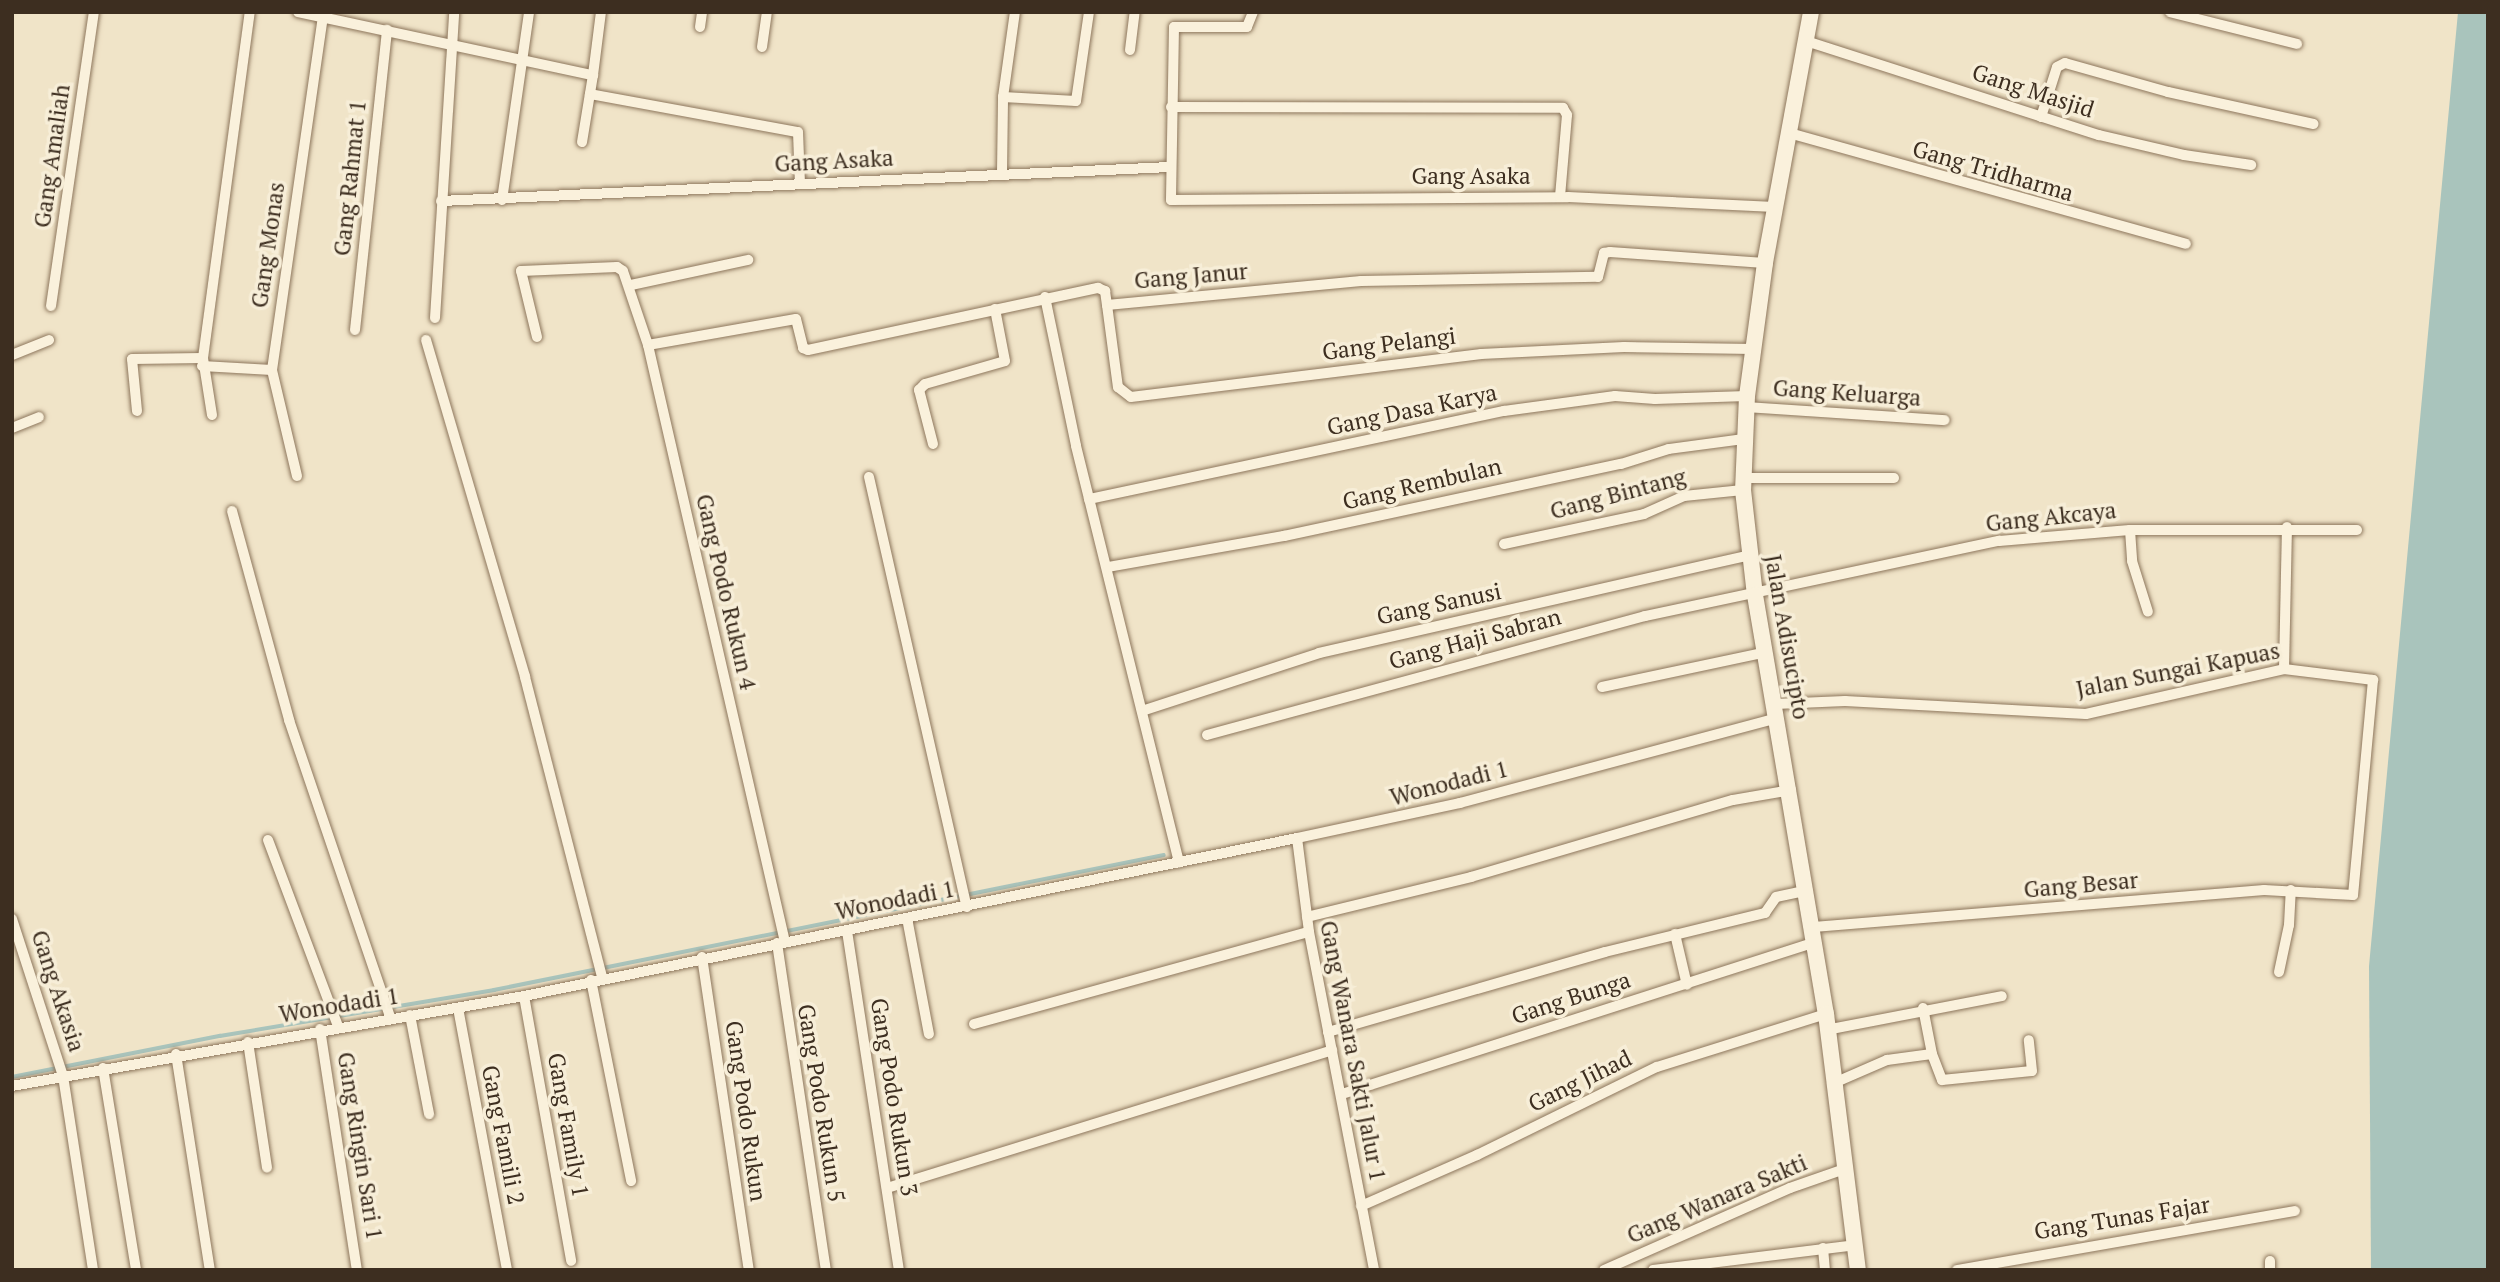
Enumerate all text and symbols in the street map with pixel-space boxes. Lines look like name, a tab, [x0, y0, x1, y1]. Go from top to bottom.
street label: Gang Masjid	[1969, 58, 2097, 124]
street label: Gang Amaliah	[28, 82, 76, 230]
street label: Gang Rahmat 1	[328, 99, 372, 257]
street label: Gang Tridharma	[1909, 135, 2077, 207]
street label: Gang Asaka	[774, 144, 894, 178]
street label: Gang Asaka	[1411, 162, 1531, 190]
street label: Gang Monas	[246, 180, 290, 310]
street label: Gang Janur	[1133, 257, 1249, 295]
street label: Gang Pelangi	[1321, 322, 1457, 366]
street label: Gang Keluarga	[1772, 374, 1922, 412]
street label: Gang Dasa Karya	[1325, 379, 1499, 441]
street label: Gang Rembulan	[1340, 452, 1504, 516]
street label: Gang Bintang	[1547, 463, 1689, 525]
street label: Gang Podo Rukun 4	[690, 491, 762, 693]
street label: Gang Akcaya	[1984, 496, 2118, 538]
street label: Jalan Adisucipto	[1759, 552, 1815, 722]
street label: Gang Sanusi	[1374, 577, 1504, 631]
street label: Gang Haji Sabran	[1386, 603, 1564, 675]
street label: Jalan Sungai Kapuas	[2074, 637, 2282, 703]
street label: Wonodadi 1	[1387, 755, 1511, 811]
street label: Gang Besar	[2023, 866, 2139, 904]
street label: Wonodadi 1	[833, 875, 957, 925]
street label: Gang Wanara Sakti Jalur 1	[1314, 918, 1392, 1184]
street label: Gang Akasia	[25, 927, 91, 1055]
street label: Gang Bunga	[1508, 966, 1634, 1030]
street label: Wonodadi 1	[277, 982, 401, 1028]
street label: Gang Podo Rukun 3	[865, 996, 923, 1198]
street label: Gang Podo Rukun 5	[792, 1002, 850, 1204]
street label: Gang Podo Rukun	[720, 1019, 772, 1203]
street label: Gang Jihad	[1524, 1044, 1636, 1118]
street label: Gang Ringin Sari 1	[332, 1050, 388, 1242]
street label: Gang Family 1	[542, 1051, 594, 1199]
street label: Gang Famili 2	[476, 1063, 530, 1207]
street label: Gang Wanara Sakti	[1623, 1149, 1811, 1249]
street label: Gang Tunas Fajar	[2032, 1190, 2212, 1246]

